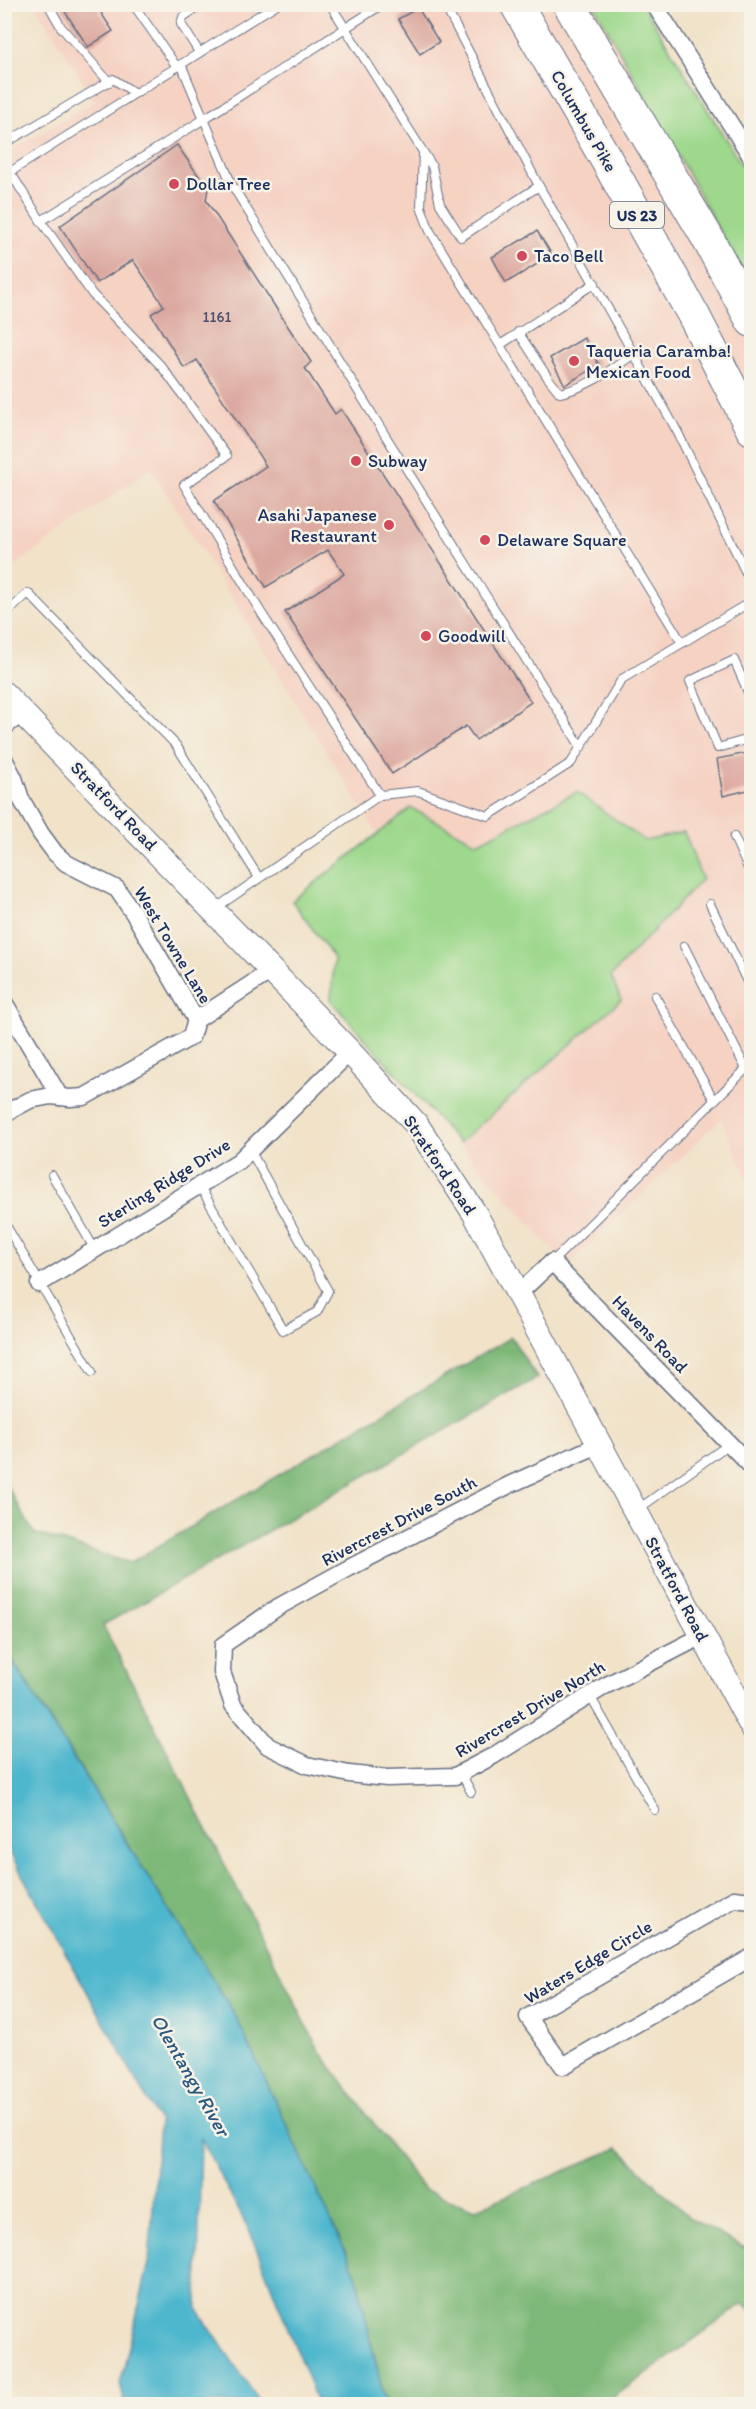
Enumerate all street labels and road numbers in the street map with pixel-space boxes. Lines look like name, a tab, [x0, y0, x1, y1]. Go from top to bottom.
street label: Columbus Pike	[546, 66, 622, 176]
road number: US 23	[610, 202, 664, 228]
street label: Stratford Road	[66, 757, 162, 855]
street label: West Towne Lane	[129, 882, 217, 1008]
street label: Stratford Road	[399, 1111, 482, 1219]
street label: Sterling Ridge Drive	[94, 1133, 234, 1233]
street label: Havens Road	[607, 1290, 693, 1378]
street label: Rivercrest Drive South	[318, 1471, 481, 1571]
street label: Stratford Road	[640, 1533, 714, 1645]
street label: Rivercrest Drive North	[451, 1655, 609, 1763]
street label: Waters Edge Circle	[520, 1915, 656, 2009]

